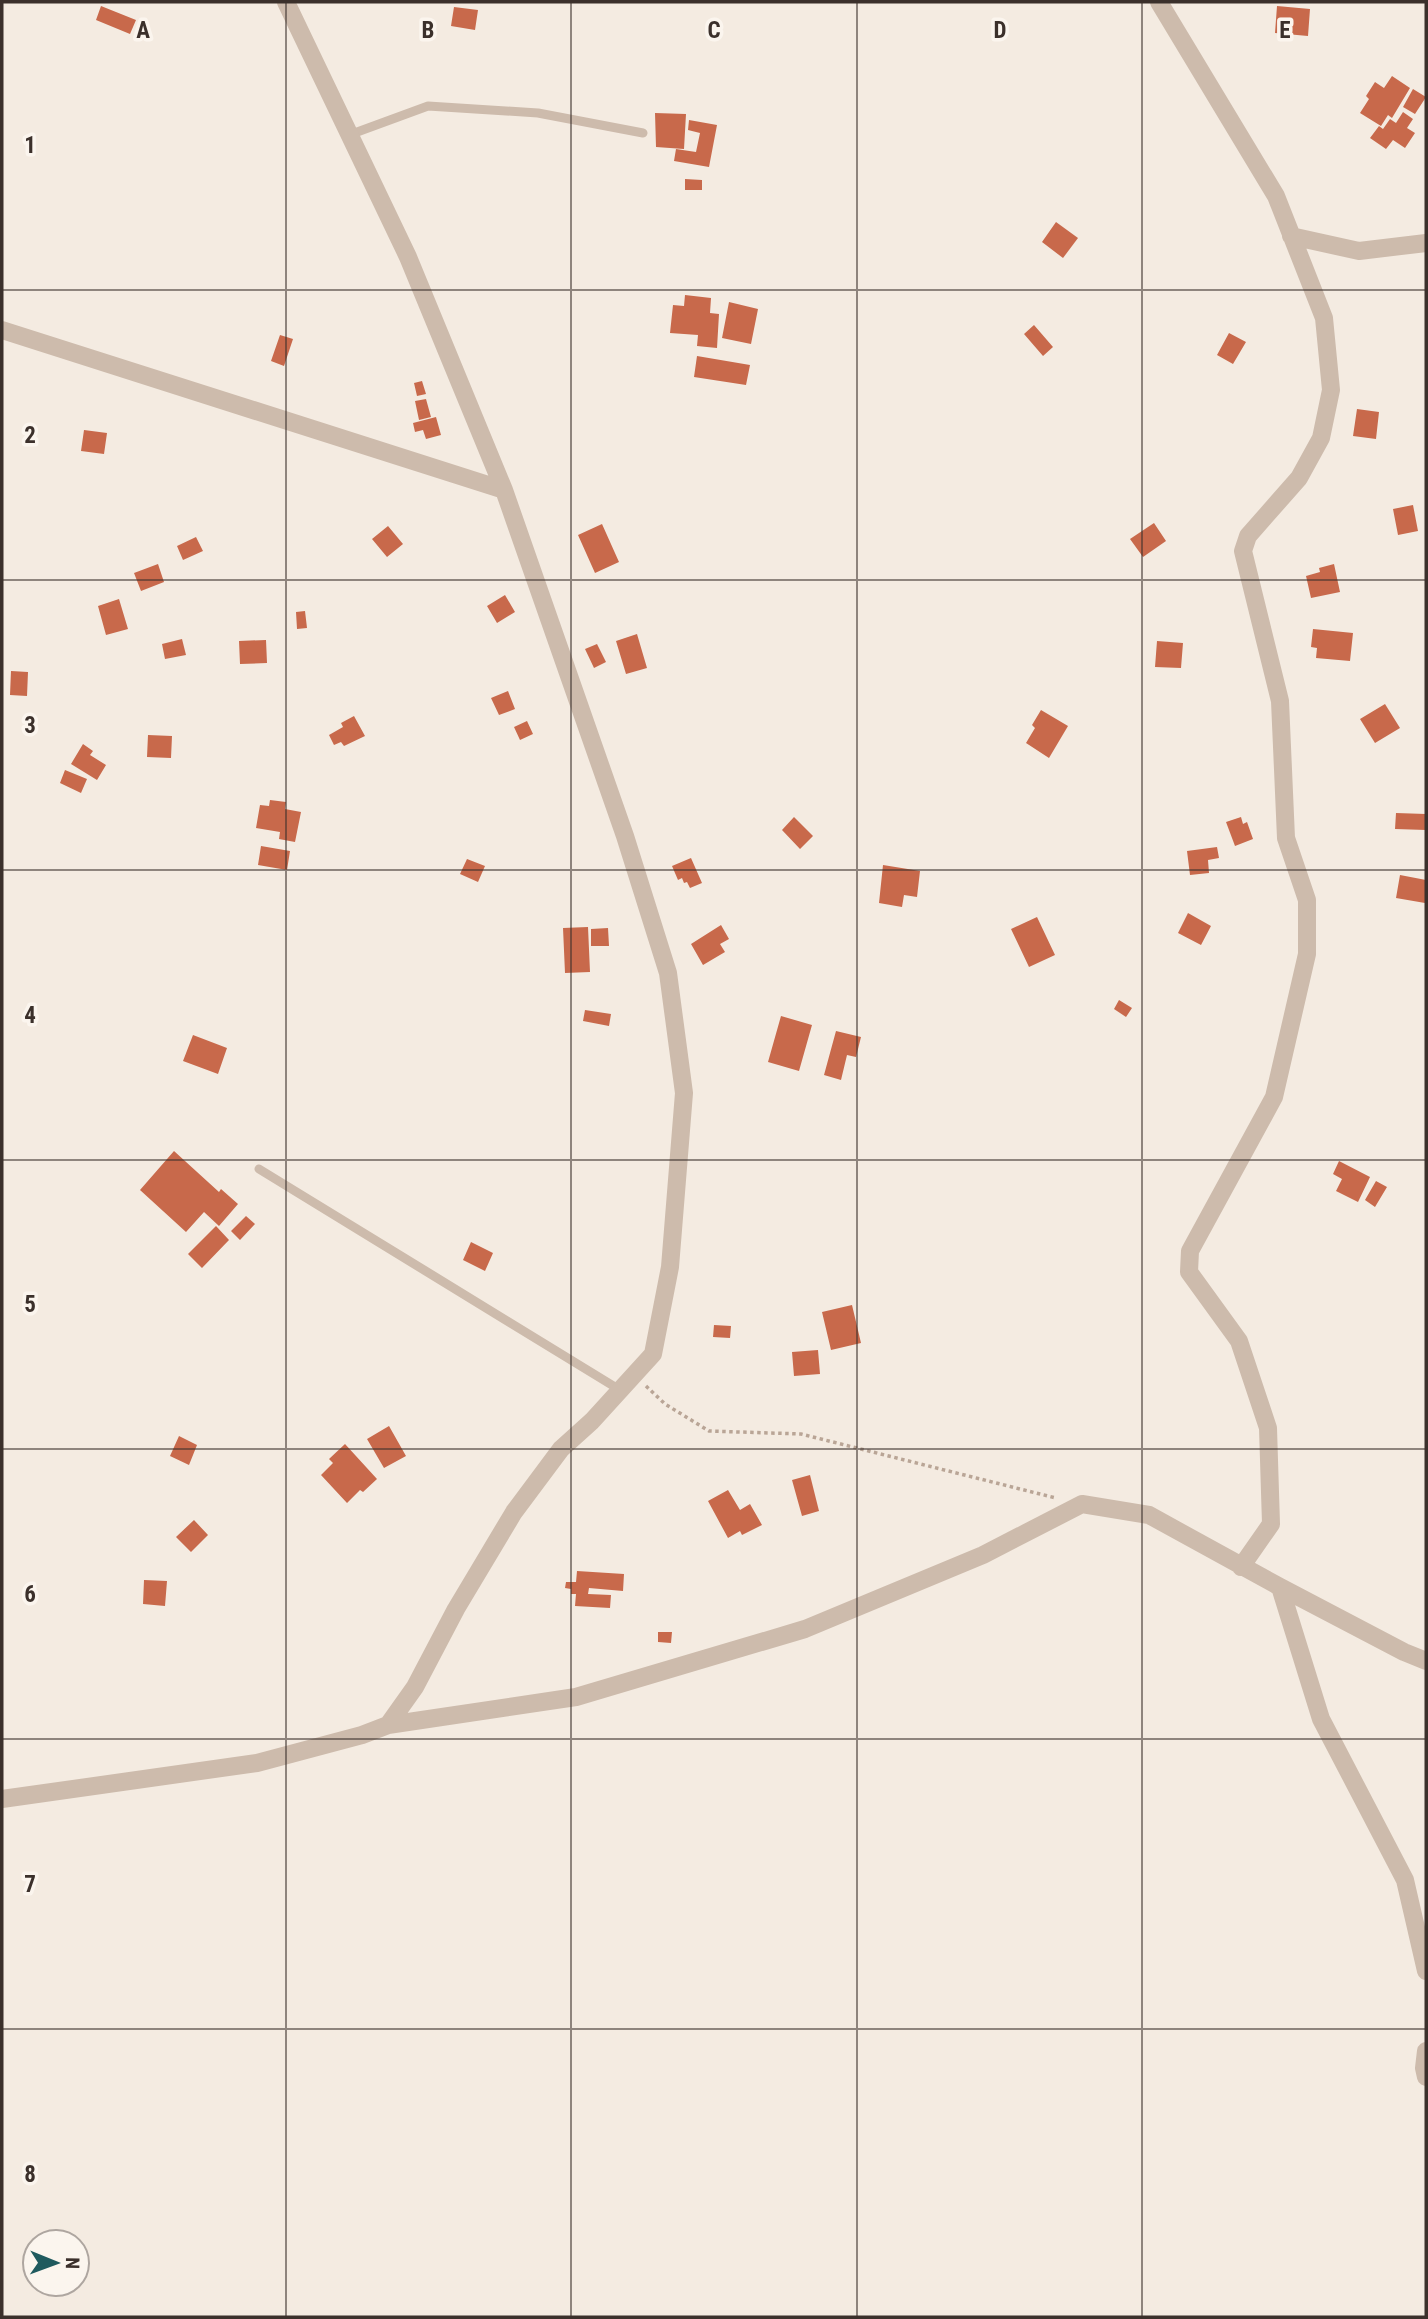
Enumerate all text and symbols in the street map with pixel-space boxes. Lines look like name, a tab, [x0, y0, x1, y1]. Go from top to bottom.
text: A	[136, 17, 150, 44]
text: B	[422, 17, 434, 44]
text: C	[707, 17, 721, 44]
text: D	[994, 17, 1007, 44]
text: E	[1279, 17, 1291, 44]
text: 1	[24, 132, 36, 159]
text: 2	[24, 422, 36, 449]
text: 3	[24, 712, 36, 739]
text: 4	[24, 1002, 36, 1029]
text: 5	[24, 1291, 36, 1318]
text: 6	[24, 1581, 36, 1608]
text: 7	[24, 1871, 36, 1898]
text: 8	[24, 2161, 36, 2188]
north arrow	[21, 2228, 91, 2298]
text: N	[61, 2257, 84, 2269]

